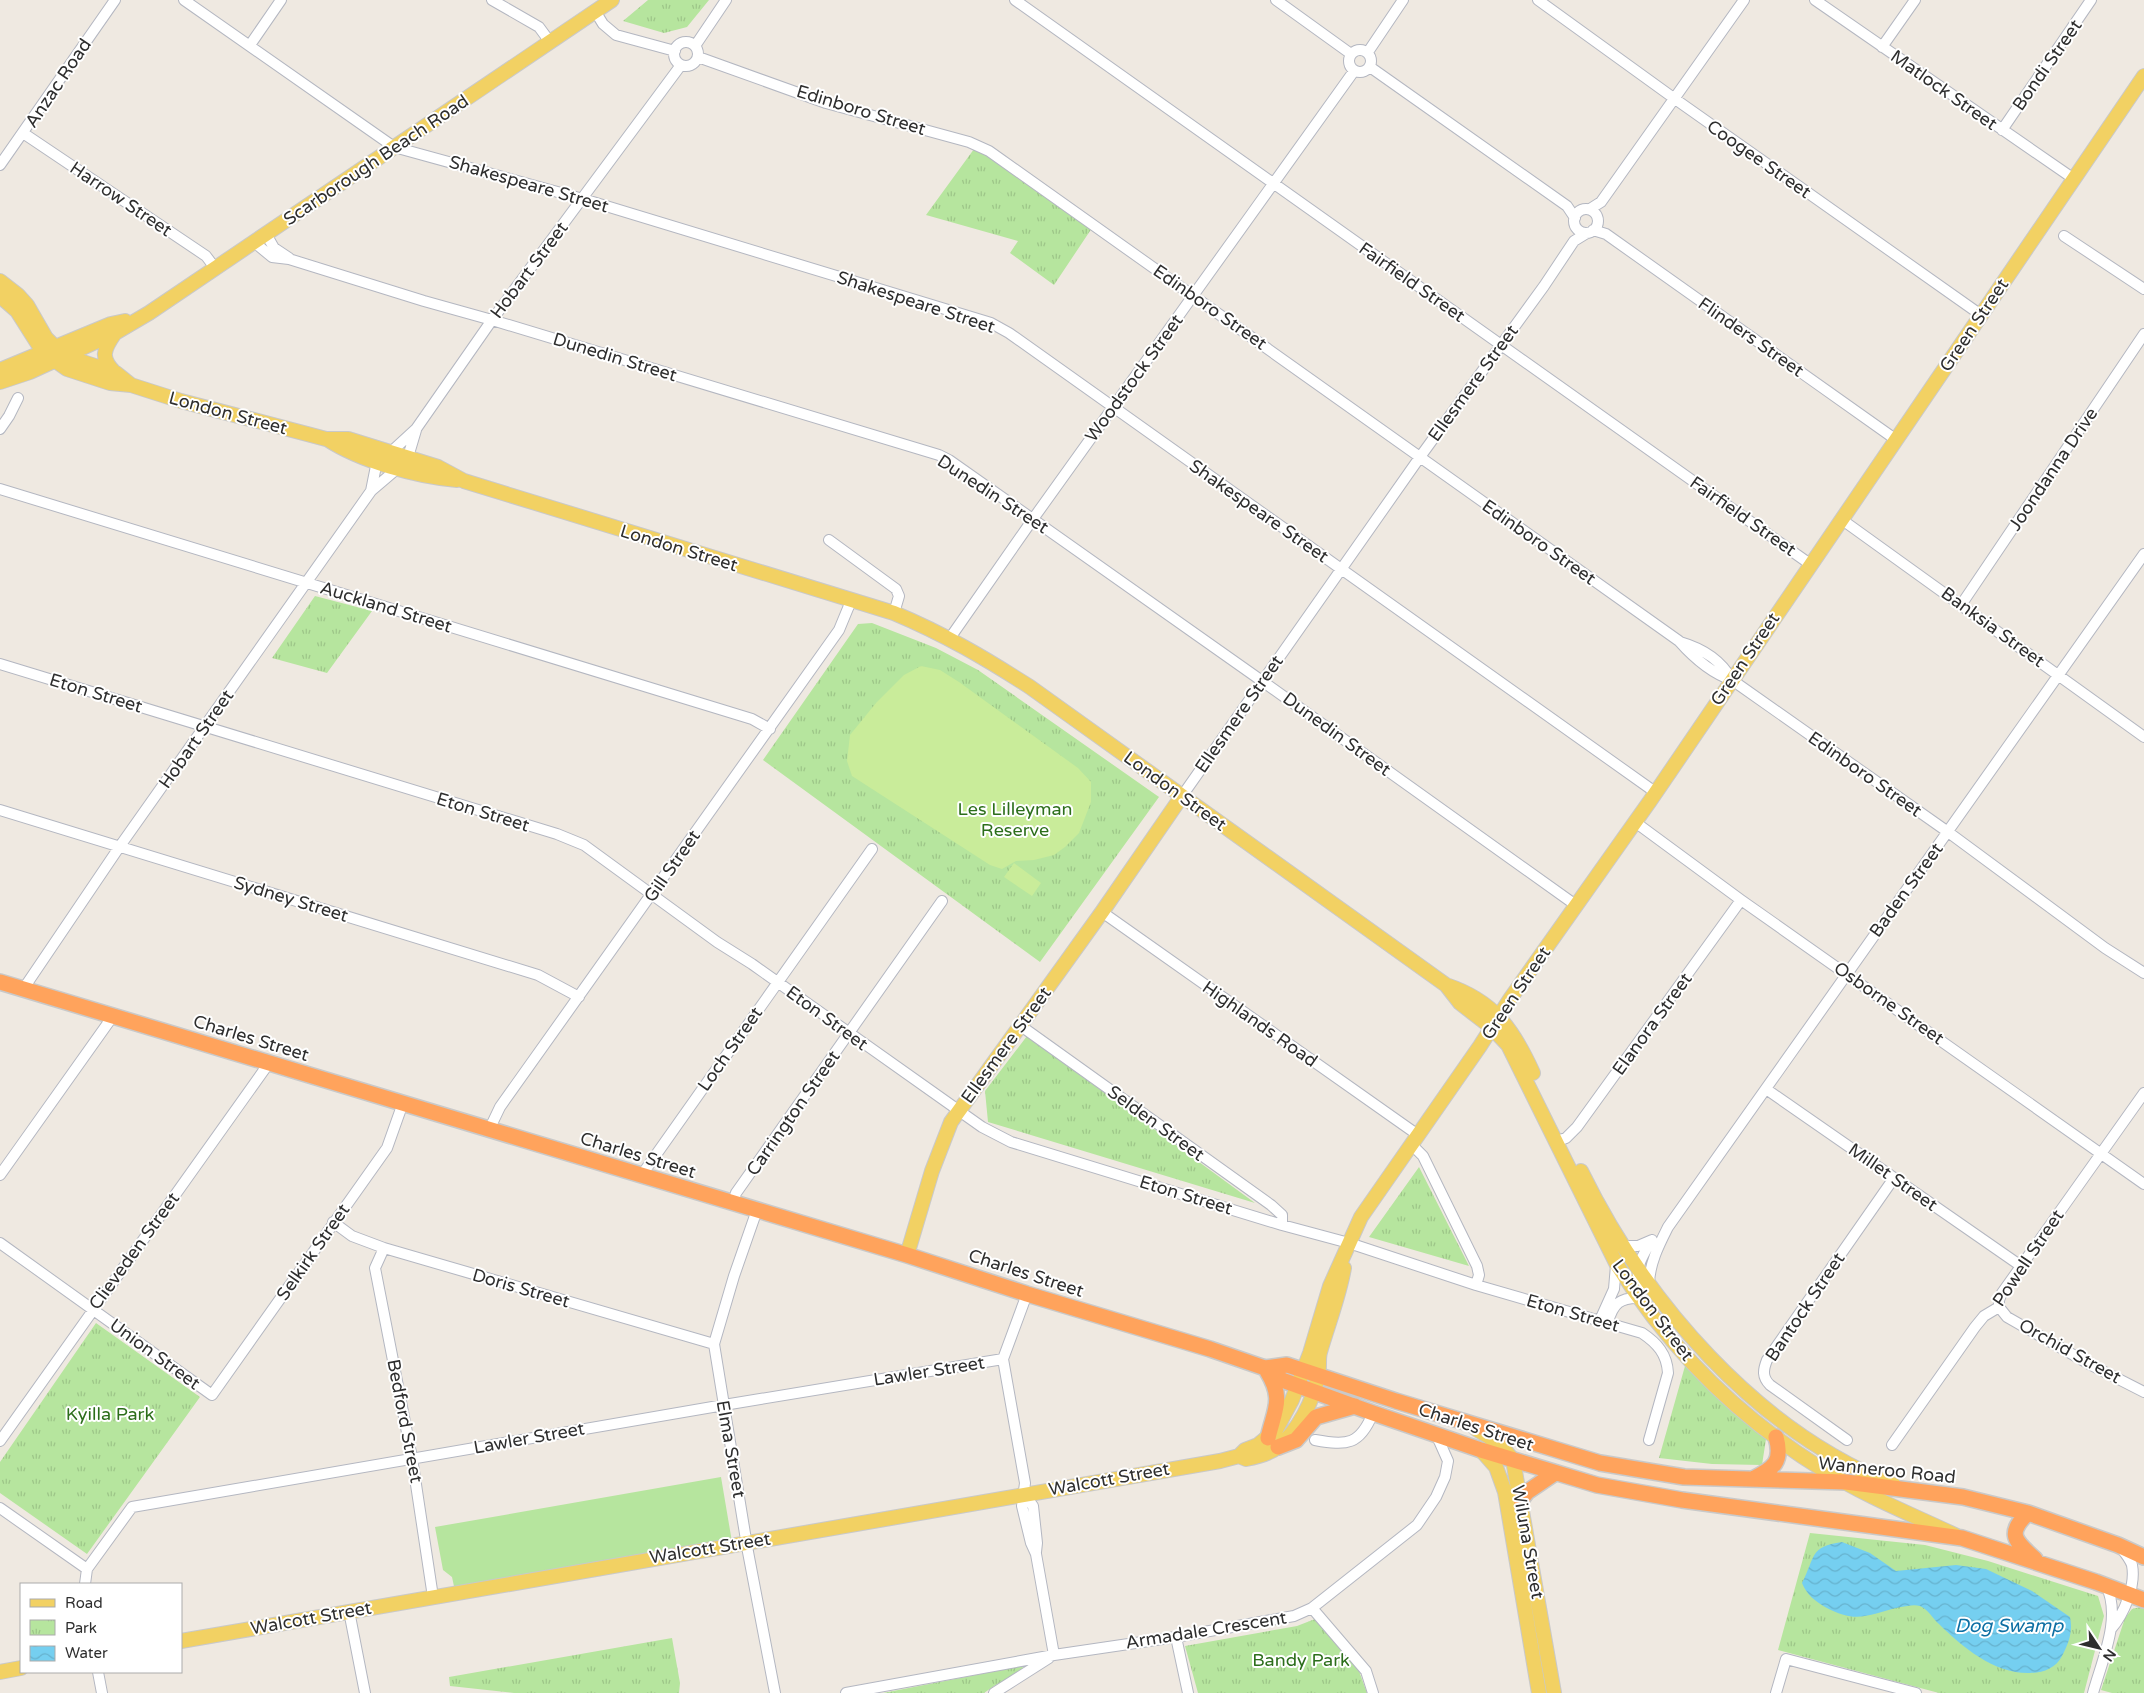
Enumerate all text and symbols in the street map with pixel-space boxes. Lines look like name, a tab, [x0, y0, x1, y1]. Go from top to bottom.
street label: Bondi Street	[2008, 15, 2087, 115]
street label: Anzac Road	[20, 34, 96, 132]
street label: Matlock Street	[1886, 45, 2002, 135]
street label: Edinboro Street	[794, 80, 928, 140]
street label: Scarborough Beach Road	[279, 90, 473, 230]
street label: Coogee Street	[1703, 115, 1815, 203]
street label: Shakespeare Street	[447, 151, 611, 217]
street label: Harrow Street	[66, 157, 176, 241]
street label: Hobart Street	[485, 217, 573, 323]
street label: Fairfield Street	[1355, 237, 1469, 327]
street label: Edinboro Street	[1149, 260, 1271, 355]
street label: Shakespeare Street	[834, 266, 998, 338]
street label: Green Street	[1935, 274, 2013, 376]
street label: Flinders Street	[1694, 292, 1808, 382]
street label: Woodstock Street	[1080, 310, 1188, 446]
street label: Ellesmere Street	[1423, 320, 1523, 446]
street label: Dunedin Street	[550, 328, 680, 386]
street label: London Street	[166, 387, 290, 439]
street label: Joondanna Drive	[2004, 403, 2102, 535]
street label: Dunedin Street	[933, 450, 1053, 538]
street label: Shakespeare Street	[1185, 455, 1333, 567]
street label: Fairfield Street	[1686, 471, 1800, 561]
street label: Edinboro Street	[1478, 495, 1600, 590]
street label: London Street	[618, 520, 741, 576]
street label: Auckland Street	[317, 577, 455, 638]
street label: Banksia Street	[1937, 582, 2049, 672]
street label: Green Street	[1706, 608, 1784, 710]
street label: Ellesmere Street	[1190, 651, 1288, 777]
street label: Eton Street	[47, 668, 145, 718]
street label: Hobart Street	[154, 685, 238, 793]
street label: Dunedin Street	[1279, 687, 1396, 781]
street label: Edinboro Street	[1804, 727, 1926, 822]
street label: London Street	[1119, 746, 1231, 836]
street label: Eton Street	[434, 787, 532, 837]
park label: Les Lilleyman Reserve	[957, 798, 1073, 841]
street label: Gill Street	[639, 826, 705, 906]
street label: Baden Street	[1864, 838, 1948, 941]
street label: Sydney Street	[231, 871, 351, 927]
street label: Green Street	[1477, 942, 1555, 1044]
street label: Osborne Street	[1830, 957, 1948, 1049]
street label: Elanora Street	[1608, 968, 1697, 1079]
street label: Highlands Road	[1198, 976, 1322, 1072]
street label: Eton Street	[782, 981, 872, 1055]
street label: Ellesmere Street	[956, 982, 1056, 1108]
street label: Loch Street	[693, 1002, 767, 1095]
street label: Charles Street	[190, 1010, 312, 1066]
street label: Carrington Street	[742, 1046, 845, 1180]
street label: Selden Street	[1103, 1080, 1209, 1166]
street label: Charles Street	[577, 1127, 699, 1183]
street label: Millet Street	[1844, 1138, 1942, 1216]
street label: Eton Street	[1137, 1170, 1235, 1220]
street label: Clieveden Street	[84, 1188, 184, 1314]
street label: Selkirk Street	[272, 1199, 354, 1305]
street label: Powell Street	[1988, 1205, 2069, 1311]
street label: Charles Street	[966, 1244, 1087, 1302]
street label: Bantock Street	[1760, 1248, 1850, 1366]
street label: London Street	[1608, 1255, 1698, 1365]
street label: Doris Street	[470, 1264, 572, 1312]
street label: Eton Street	[1524, 1289, 1622, 1337]
street label: Union Street	[105, 1314, 205, 1394]
street label: Orchid Street	[2015, 1314, 2125, 1388]
street label: Lawler Street	[872, 1351, 986, 1391]
street label: Bedford Street	[382, 1357, 428, 1485]
street label: Elma Street	[712, 1398, 750, 1500]
street label: Charles Street	[1416, 1398, 1537, 1456]
park label: Kyilla Park	[66, 1403, 154, 1425]
street label: Lawler Street	[472, 1417, 586, 1459]
street label: Wanneroo Road	[1817, 1452, 1957, 1488]
street label: Walcott Street	[1047, 1458, 1171, 1500]
street label: Wiluna Street	[1507, 1483, 1549, 1601]
street label: Walcott Street	[648, 1528, 772, 1568]
legend	[20, 1583, 182, 1673]
text: Road	[65, 1594, 103, 1612]
street label: Walcott Street	[249, 1597, 373, 1639]
street label: Armadale Crescent	[1124, 1606, 1288, 1654]
water label: Dog Swamp	[1955, 1615, 2064, 1637]
text: Park	[65, 1619, 97, 1637]
north arrow	[2074, 1623, 2124, 1673]
text: Water	[65, 1644, 108, 1662]
text: N	[2099, 1646, 2119, 1665]
park label: Bandy Park	[1252, 1649, 1350, 1671]

